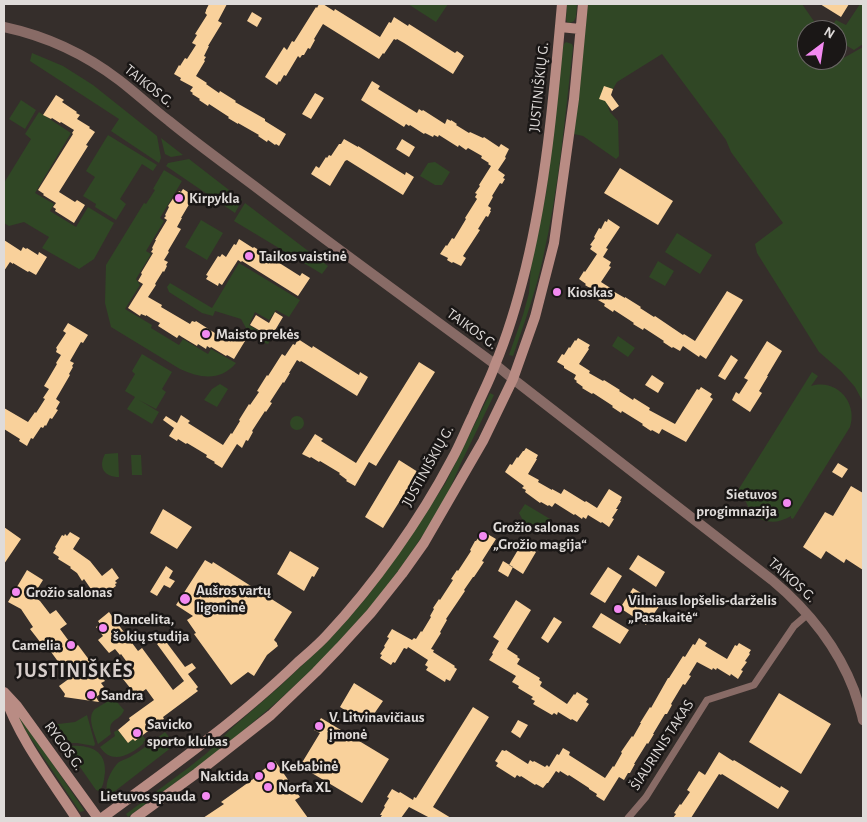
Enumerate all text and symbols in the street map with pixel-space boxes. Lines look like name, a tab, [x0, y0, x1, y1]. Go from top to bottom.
north arrow	[797, 20, 847, 70]
text: N	[821, 24, 837, 42]
street label: JUSTINIŠKIŲ G.	[525, 41, 553, 133]
street label: TAIKOS G.	[121, 61, 177, 111]
place label: Kirpykla	[189, 189, 240, 207]
marker: Kirpykla	[173, 192, 185, 204]
place label: Taikos vaistinė	[259, 247, 347, 265]
marker: Taikos vaistinė	[243, 250, 255, 262]
place label: Kioskas	[567, 283, 613, 301]
marker: Kioskas	[551, 286, 563, 298]
street label: TAIKOS G.	[443, 304, 501, 354]
place label: Maisto prekės	[216, 325, 299, 343]
marker: Maisto prekės	[200, 328, 212, 340]
street label: JUSTINIŠKIŲ G.	[398, 422, 458, 510]
place label: Sietuvos progimnazija	[696, 485, 777, 520]
marker: Sietuvos progimnazija	[781, 497, 793, 509]
place label: Grožio salonas „Grožio magija“	[493, 518, 587, 553]
marker: Grožio salonas „Grožio magija“	[477, 530, 489, 542]
street label: TAIKOS G.	[764, 554, 820, 606]
place label: Aušros vartų ligoninė	[196, 581, 271, 616]
place label: Grožio salonas	[26, 583, 112, 601]
marker: Grožio salonas	[10, 586, 22, 598]
place label: Vilniaus lopšelis-darželis „Pasakaitė“	[628, 591, 777, 626]
marker: Aušros vartų ligoninė	[178, 592, 192, 606]
marker: Vilniaus lopšelis-darželis „Pasakaitė“	[612, 603, 624, 615]
place label: Dancelita, šokių studija	[113, 610, 190, 645]
marker: Dancelita, šokių studija	[97, 622, 109, 634]
place label: Camelia	[12, 636, 61, 654]
marker: Camelia	[65, 639, 77, 651]
district label: JUSTINIŠKĖS	[15, 659, 135, 683]
place label: Sandra	[101, 686, 143, 704]
marker: Sandra	[85, 689, 97, 701]
street label: ŠIAURINIS TAKAS	[626, 696, 698, 794]
place label: V. Litvinavičiaus įmonė	[329, 708, 424, 743]
place label: Savicko sporto klubas	[147, 715, 228, 750]
street label: RYGOS G.	[40, 718, 88, 774]
marker: V. Litvinavičiaus įmonė	[313, 720, 325, 732]
marker: Savicko sporto klubas	[131, 727, 143, 739]
place label: Kebabinė	[281, 757, 338, 775]
marker: Kebabinė	[265, 760, 277, 772]
place label: Naktida	[200, 767, 249, 785]
marker: Naktida	[253, 770, 265, 782]
place label: Norfa XL	[278, 778, 331, 796]
marker: Norfa XL	[262, 781, 274, 793]
place label: Lietuvos spauda	[100, 787, 196, 805]
marker: Lietuvos spauda	[200, 790, 212, 802]

